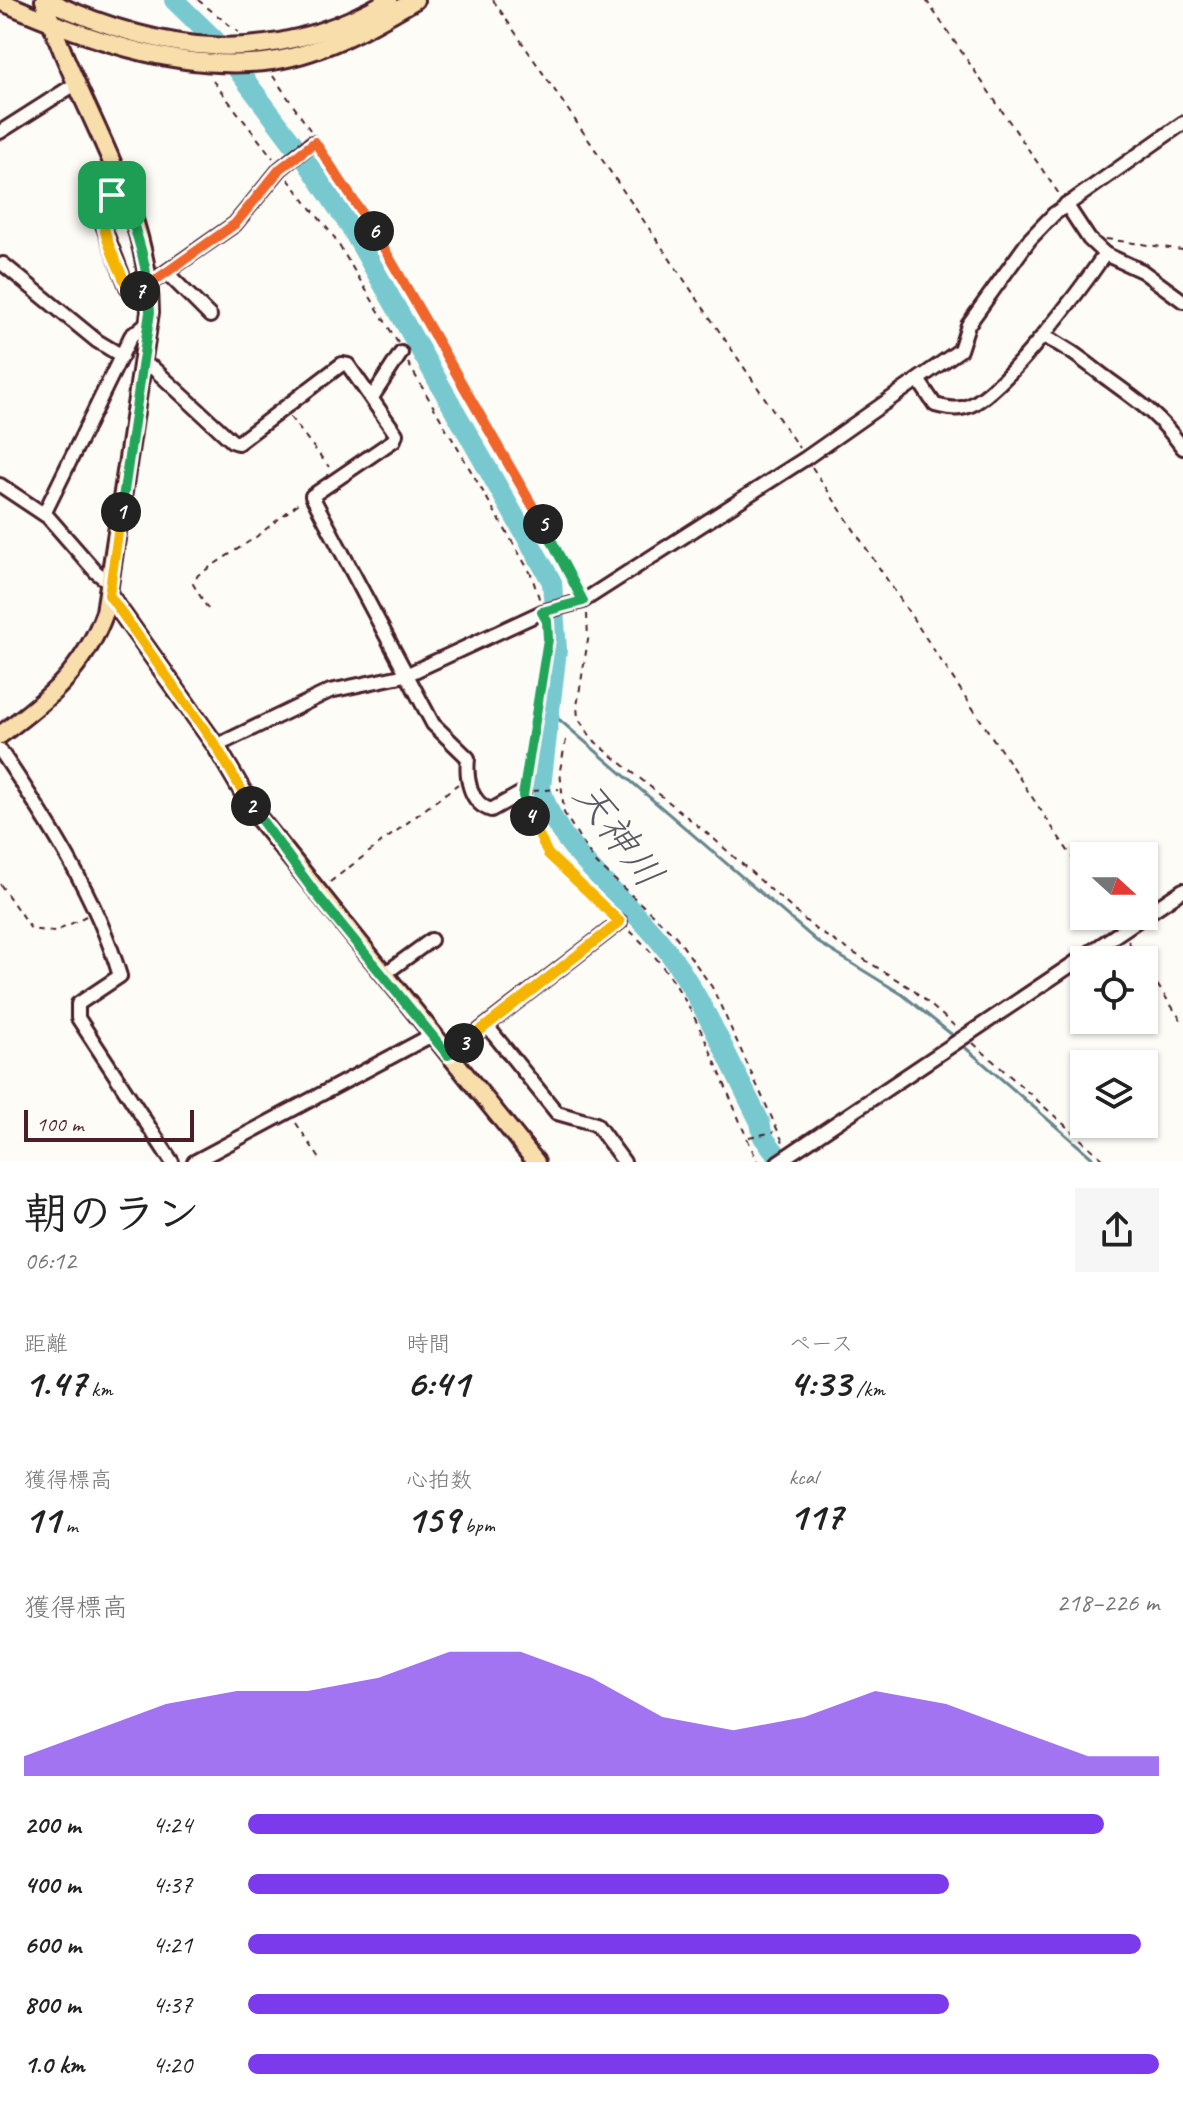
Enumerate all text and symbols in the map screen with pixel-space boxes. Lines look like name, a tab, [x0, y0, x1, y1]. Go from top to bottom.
pin	[78, 161, 146, 229]
icon: arrive	[90, 173, 134, 217]
pin: 6	[354, 211, 394, 251]
text: 6	[369, 217, 379, 245]
pin: 7	[120, 271, 160, 311]
text: 7	[135, 277, 145, 305]
pin: 1	[101, 492, 141, 532]
text: 1	[116, 498, 126, 526]
pin: 5	[523, 504, 563, 544]
text: 5	[538, 510, 548, 538]
water label: 天神川	[562, 772, 674, 898]
pin: 2	[231, 786, 271, 826]
text: 2	[246, 792, 256, 820]
pin: 4	[510, 796, 550, 836]
text: 4	[525, 802, 535, 830]
north arrow	[1070, 842, 1158, 930]
map controls	[1070, 842, 1158, 1138]
button: locate	[1070, 946, 1158, 1034]
pin: 3	[444, 1023, 484, 1063]
text: 3	[459, 1029, 469, 1057]
button: layers	[1070, 1050, 1158, 1138]
scale bar	[24, 1106, 194, 1142]
text: 100 m	[36, 1110, 83, 1138]
text: 朝のラン	[24, 1186, 200, 1241]
button: share	[1075, 1188, 1159, 1272]
text: 06:12	[24, 1244, 76, 1277]
text: 距離	[24, 1330, 68, 1358]
text: 時間	[406, 1330, 450, 1358]
text: ペース	[789, 1330, 853, 1358]
text: 1.47	[24, 1358, 86, 1408]
text: 6:41	[406, 1358, 469, 1408]
text: 4:33	[789, 1358, 851, 1408]
text: km	[86, 1375, 113, 1403]
text: /km	[851, 1375, 885, 1403]
text: kcal	[789, 1463, 818, 1491]
text: 獲得標高	[24, 1466, 112, 1494]
text: 心拍数	[406, 1466, 472, 1494]
text: 117	[789, 1491, 843, 1541]
text: 11	[24, 1494, 60, 1544]
text: 159	[406, 1494, 459, 1544]
text: m	[60, 1511, 78, 1539]
text: bpm	[459, 1511, 495, 1539]
text: 218–226 m	[1056, 1586, 1159, 1619]
text: 獲得標高	[24, 1591, 128, 1624]
text: 200 m	[24, 1808, 80, 1841]
text: 4:24	[152, 1808, 192, 1841]
text: 400 m	[24, 1868, 80, 1901]
text: 4:37	[152, 1868, 192, 1901]
text: 600 m	[24, 1928, 81, 1961]
text: 4:21	[152, 1928, 192, 1961]
text: 800 m	[24, 1988, 80, 2021]
text: 4:37	[152, 1988, 192, 2021]
text: 1.0 km	[24, 2048, 84, 2081]
text: 4:20	[152, 2048, 192, 2081]

